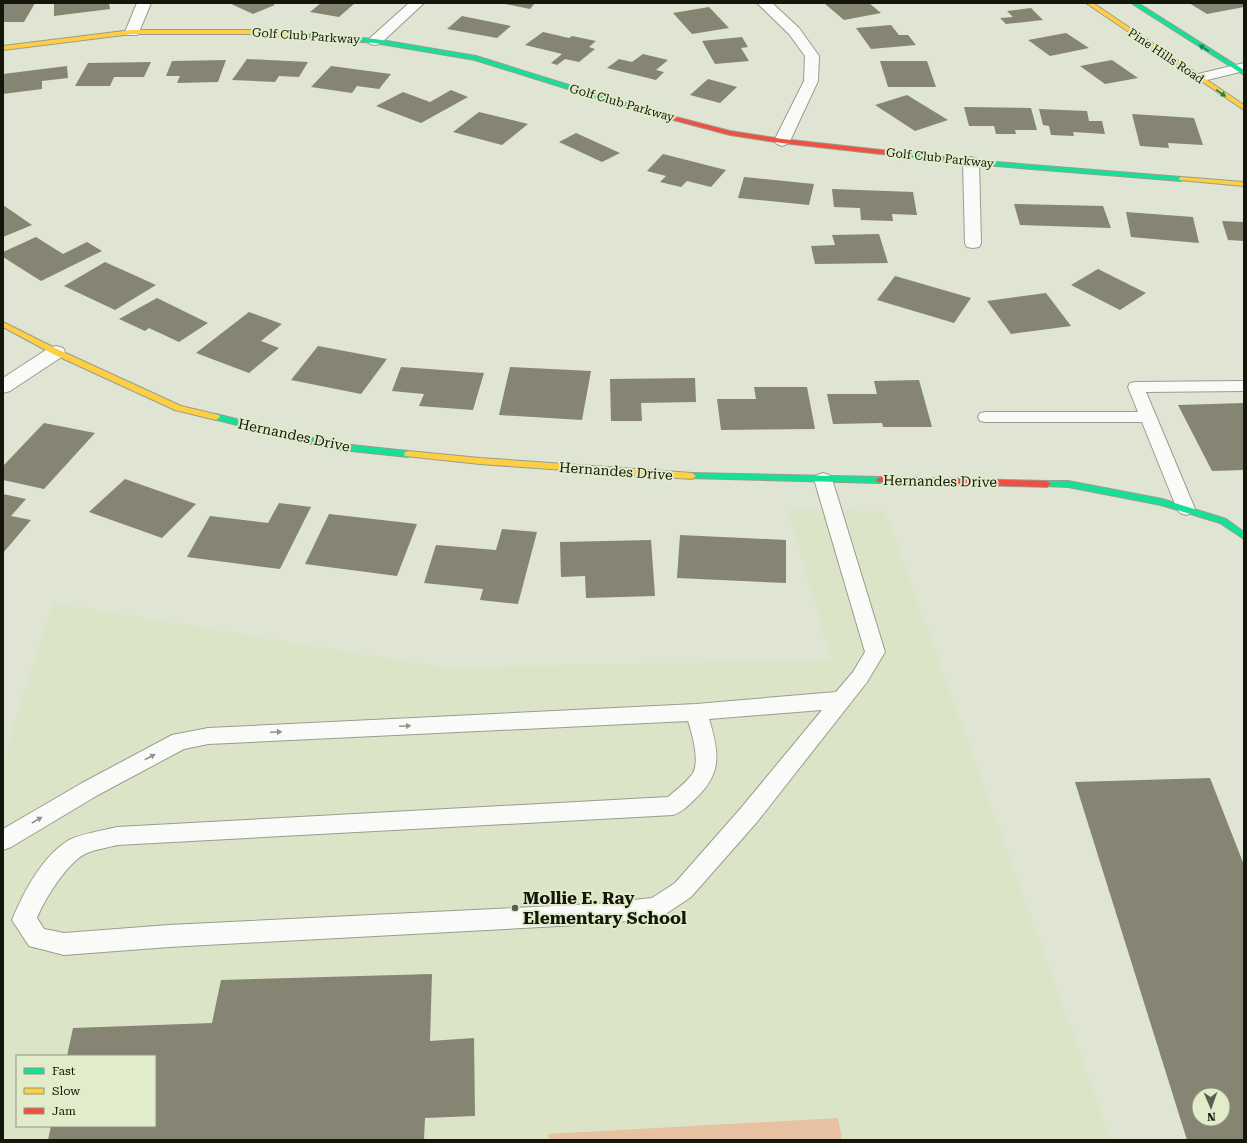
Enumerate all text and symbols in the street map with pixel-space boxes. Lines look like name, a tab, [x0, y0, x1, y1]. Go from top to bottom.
street label: Golf Club Parkway	[252, 25, 361, 47]
street label: Pine Hills Road	[1125, 25, 1207, 87]
one-way arrow	[1198, 44, 1210, 51]
street label: Golf Club Parkway	[568, 81, 677, 125]
one-way arrow	[1216, 89, 1226, 97]
street label: Golf Club Parkway	[885, 145, 995, 171]
street label: Hernandes Drive	[237, 415, 352, 455]
street label: Hernandes Drive	[559, 459, 674, 483]
street label: Hernandes Drive	[883, 472, 997, 490]
one-way arrow	[399, 723, 412, 729]
one-way arrow	[270, 729, 282, 736]
one-way arrow	[144, 753, 156, 760]
one-way arrow	[31, 817, 43, 824]
place label: Mollie E. Ray Elementary School	[523, 888, 687, 928]
marker: Mollie E. Ray Elementary School	[510, 903, 520, 913]
legend	[16, 1055, 156, 1127]
text: Fast	[52, 1064, 76, 1078]
text: Slow	[52, 1084, 80, 1098]
north arrow	[1191, 1087, 1231, 1127]
text: Jam	[52, 1104, 76, 1118]
text: N	[1206, 1110, 1216, 1123]

